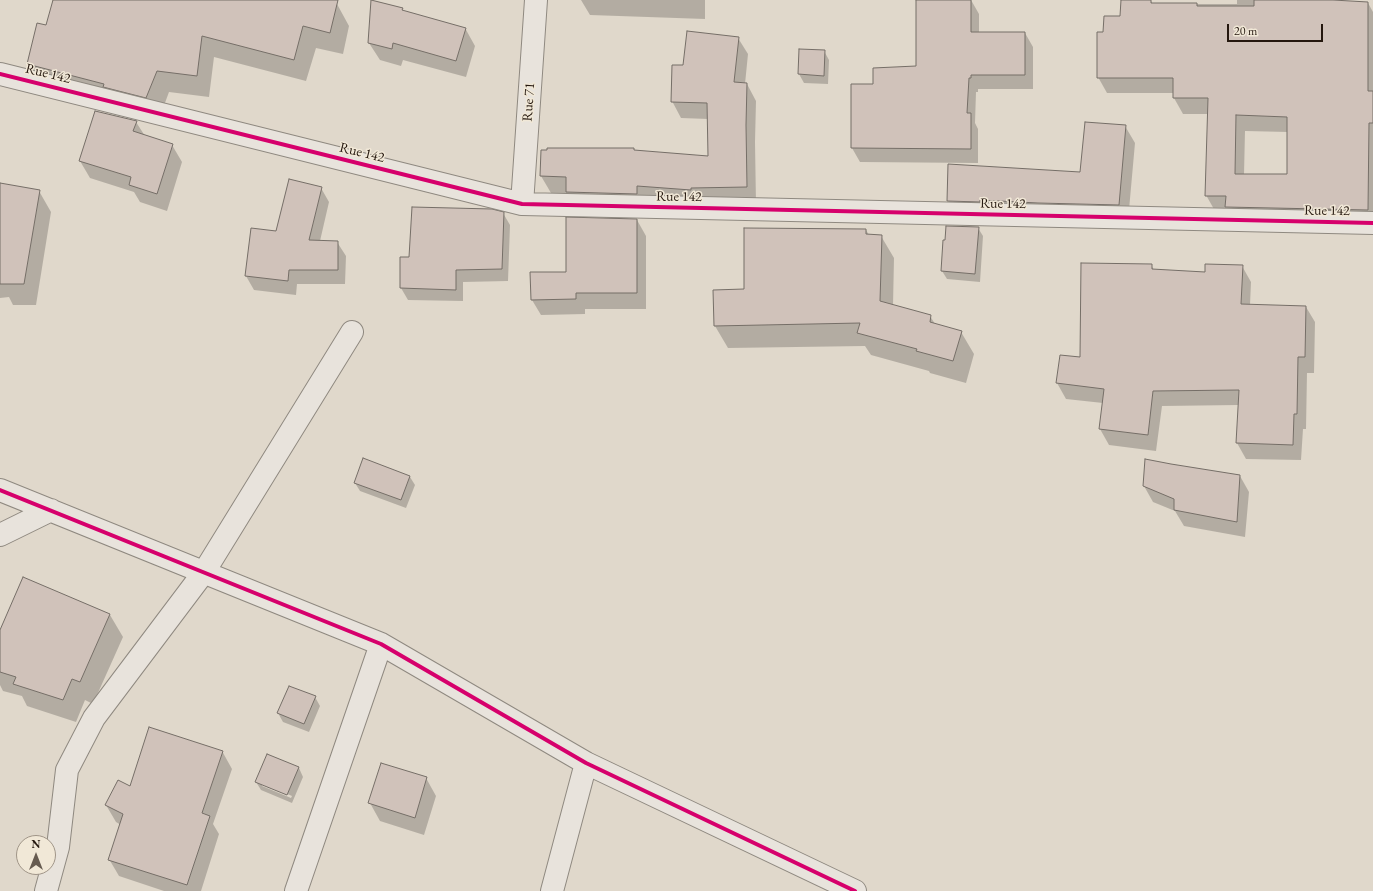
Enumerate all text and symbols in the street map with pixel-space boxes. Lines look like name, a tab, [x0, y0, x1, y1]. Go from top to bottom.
scale bar	[1229, 16, 1325, 42]
text: 20 m	[1234, 23, 1257, 39]
street label: Rue 142	[24, 60, 72, 88]
street label: Rue 71	[519, 82, 539, 122]
street label: Rue 142	[338, 139, 386, 167]
street label: Rue 142	[656, 188, 702, 206]
street label: Rue 142	[980, 195, 1026, 213]
street label: Rue 142	[1304, 202, 1350, 220]
north arrow	[16, 835, 56, 875]
text: N	[32, 837, 40, 851]

